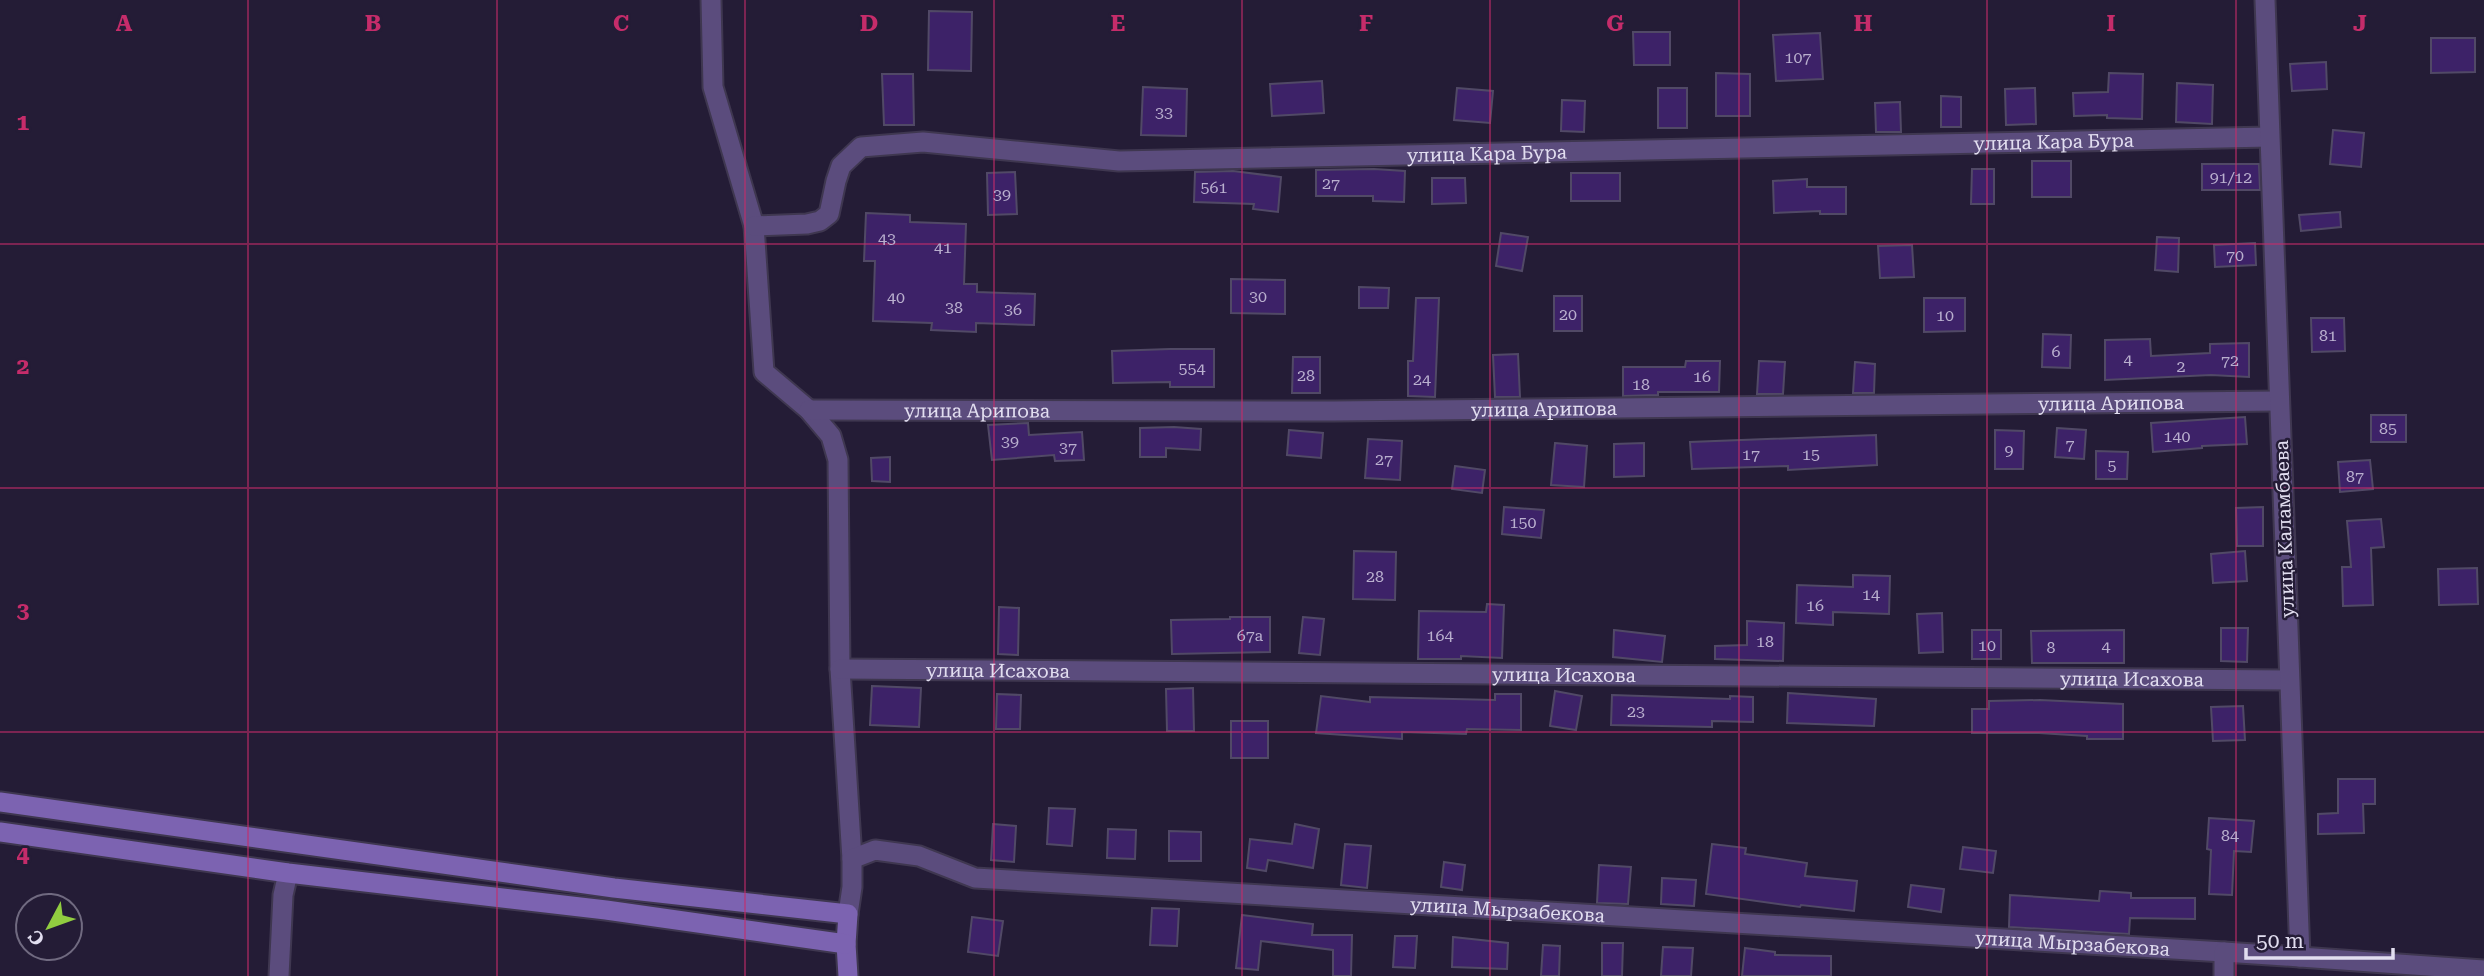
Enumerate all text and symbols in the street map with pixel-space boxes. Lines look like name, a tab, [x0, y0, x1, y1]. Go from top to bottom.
text: A	[116, 10, 133, 37]
text: B	[365, 10, 381, 37]
text: C	[613, 10, 629, 37]
text: D	[860, 10, 878, 37]
text: E	[1111, 10, 1125, 37]
text: F	[1359, 10, 1373, 37]
text: G	[1606, 10, 1624, 37]
text: H	[1854, 10, 1873, 37]
text: I	[2106, 10, 2116, 37]
text: J	[2353, 10, 2367, 37]
house number: 107	[1785, 48, 1811, 67]
house number: 33	[1155, 103, 1173, 122]
text: 1	[17, 109, 30, 136]
street label: улица Кара Бура	[1973, 129, 2135, 155]
street label: улица Кара Бура	[1407, 141, 1568, 167]
house number: 91/12	[2210, 168, 2252, 187]
house number: 27	[1322, 174, 1340, 193]
house number: 561	[1201, 178, 1227, 197]
house number: 39	[993, 185, 1011, 204]
house number: 43	[878, 229, 896, 248]
house number: 41	[934, 238, 952, 257]
house number: 70	[2226, 246, 2244, 265]
house number: 30	[1249, 287, 1267, 306]
house number: 40	[887, 288, 905, 307]
house number: 38	[945, 298, 963, 317]
house number: 36	[1004, 300, 1022, 319]
house number: 20	[1559, 305, 1577, 324]
house number: 10	[1936, 306, 1954, 325]
house number: 81	[2319, 326, 2337, 345]
house number: 6	[2052, 342, 2061, 361]
house number: 4	[2124, 350, 2133, 369]
house number: 72	[2221, 351, 2239, 370]
text: 2	[17, 353, 29, 380]
house number: 2	[2177, 357, 2186, 376]
house number: 554	[1179, 359, 1205, 378]
house number: 28	[1297, 366, 1315, 385]
house number: 16	[1693, 367, 1711, 386]
house number: 24	[1413, 370, 1431, 389]
house number: 18	[1632, 375, 1650, 394]
street label: улица Арипова	[2038, 391, 2185, 416]
street label: улица Арипова	[1471, 397, 1618, 422]
street label: улица Арипова	[904, 399, 1051, 422]
house number: 85	[2379, 419, 2397, 438]
house number: 140	[2164, 427, 2190, 446]
house number: 39	[1001, 432, 1019, 451]
house number: 7	[2066, 435, 2075, 454]
house number: 37	[1059, 438, 1077, 457]
street label: улица Каламбаева	[2270, 439, 2299, 618]
house number: 9	[2005, 441, 2014, 460]
house number: 17	[1742, 445, 1760, 464]
house number: 15	[1802, 445, 1820, 464]
house number: 27	[1375, 450, 1393, 469]
house number: 5	[2108, 456, 2117, 475]
house number: 87	[2346, 467, 2364, 486]
house number: 150	[1510, 513, 1536, 532]
house number: 28	[1366, 567, 1384, 586]
house number: 14	[1862, 585, 1880, 604]
house number: 16	[1806, 596, 1824, 615]
text: 3	[17, 597, 30, 624]
house number: 67а	[1237, 626, 1264, 645]
house number: 164	[1427, 626, 1453, 645]
house number: 18	[1756, 632, 1774, 651]
house number: 10	[1978, 636, 1996, 655]
house number: 4	[2102, 637, 2111, 656]
house number: 8	[2047, 638, 2056, 657]
street label: улица Исахова	[926, 659, 1071, 683]
street label: улица Исахова	[1492, 663, 1637, 687]
street label: улица Исахова	[2060, 667, 2205, 691]
house number: 23	[1627, 702, 1645, 721]
house number: 84	[2221, 826, 2239, 845]
text: 4	[17, 841, 30, 868]
north arrow	[14, 892, 84, 962]
street label: улица Мырзабекова	[1409, 893, 1606, 927]
scale bar	[2246, 916, 2393, 960]
text: С	[24, 925, 50, 950]
street label: улица Мырзабекова	[1974, 926, 2171, 961]
text: 50 m	[2256, 929, 2304, 953]

